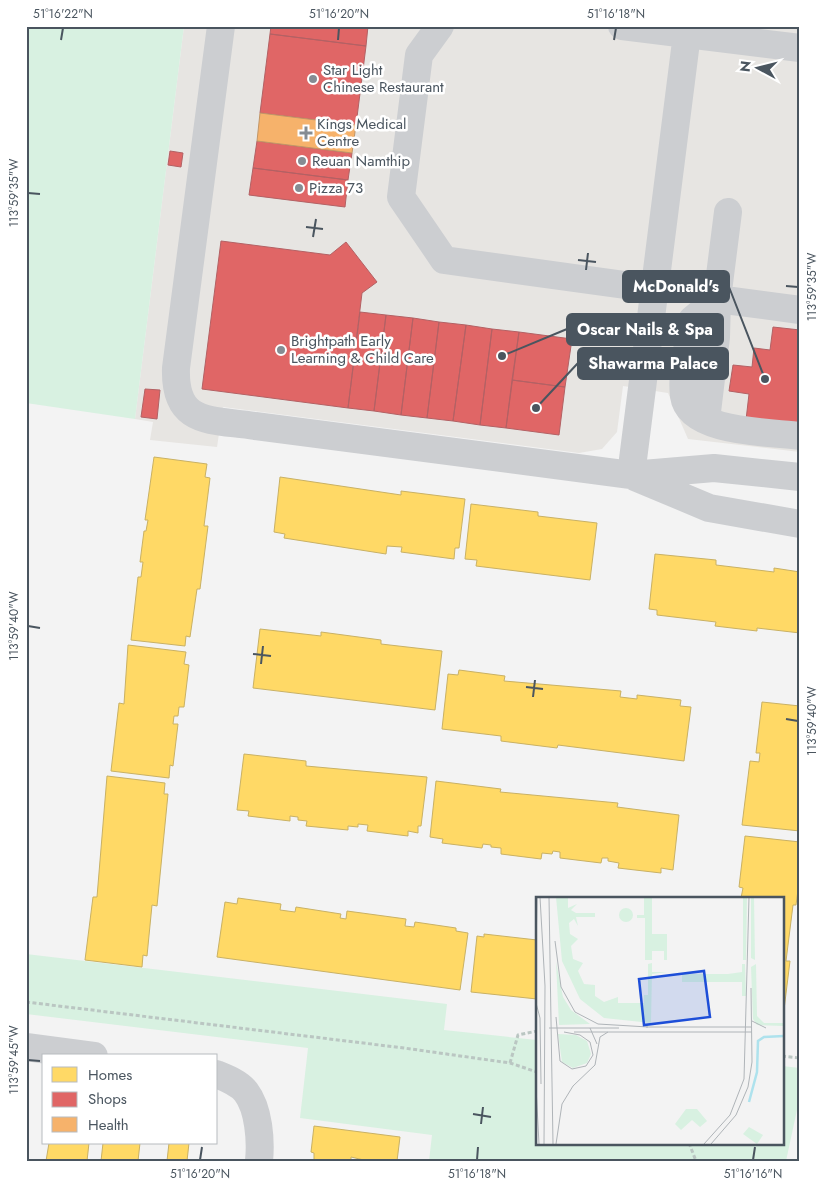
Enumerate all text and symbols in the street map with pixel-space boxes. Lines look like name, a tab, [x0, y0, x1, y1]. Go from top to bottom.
text: 51°16'22"N	[33, 5, 93, 23]
text: 51°16'20"N	[309, 5, 369, 23]
text: 51°16'18"N	[587, 5, 645, 23]
north arrow	[734, 42, 784, 92]
place label: Star Light Chinese Restaurant	[323, 59, 444, 98]
text: N	[734, 60, 756, 73]
marker: Star Light Chinese Restaurant	[307, 73, 319, 85]
place label: Kings Medical Centre	[317, 113, 407, 152]
marker: Kings Medical Centre	[299, 126, 313, 140]
place label: Reuan Namthip	[312, 150, 411, 172]
marker: Reuan Namthip	[296, 155, 308, 167]
text: 113°59'35"W	[5, 159, 23, 227]
place label: Pizza 73	[309, 177, 363, 199]
marker: Pizza 73	[293, 182, 305, 194]
text: 113°59'35"W	[803, 253, 821, 321]
callout: McDonald's	[623, 271, 729, 302]
text: McDonald's	[633, 275, 719, 298]
callout: Oscar Nails & Spa	[567, 314, 723, 345]
text: Oscar Nails & Spa	[577, 318, 713, 341]
place label: Brightpath Early Learning & Child Care	[291, 330, 434, 369]
marker: Brightpath Early Learning & Child Care	[275, 344, 287, 356]
callout: Shawarma Palace	[578, 348, 728, 379]
text: Shawarma Palace	[588, 352, 718, 375]
text: 113°59'40"W	[5, 591, 23, 661]
text: 113°59'40"W	[803, 686, 821, 756]
inset map	[536, 897, 784, 1144]
text: 113°59'45"W	[5, 1025, 23, 1095]
legend	[42, 1054, 218, 1144]
text: Homes	[88, 1064, 132, 1086]
text: Shops	[88, 1088, 127, 1110]
text: Health	[88, 1114, 129, 1136]
text: 51°16'20"N	[170, 1165, 230, 1183]
text: 51°16'18"N	[448, 1165, 506, 1183]
text: 51°16'16"N	[724, 1165, 782, 1183]

